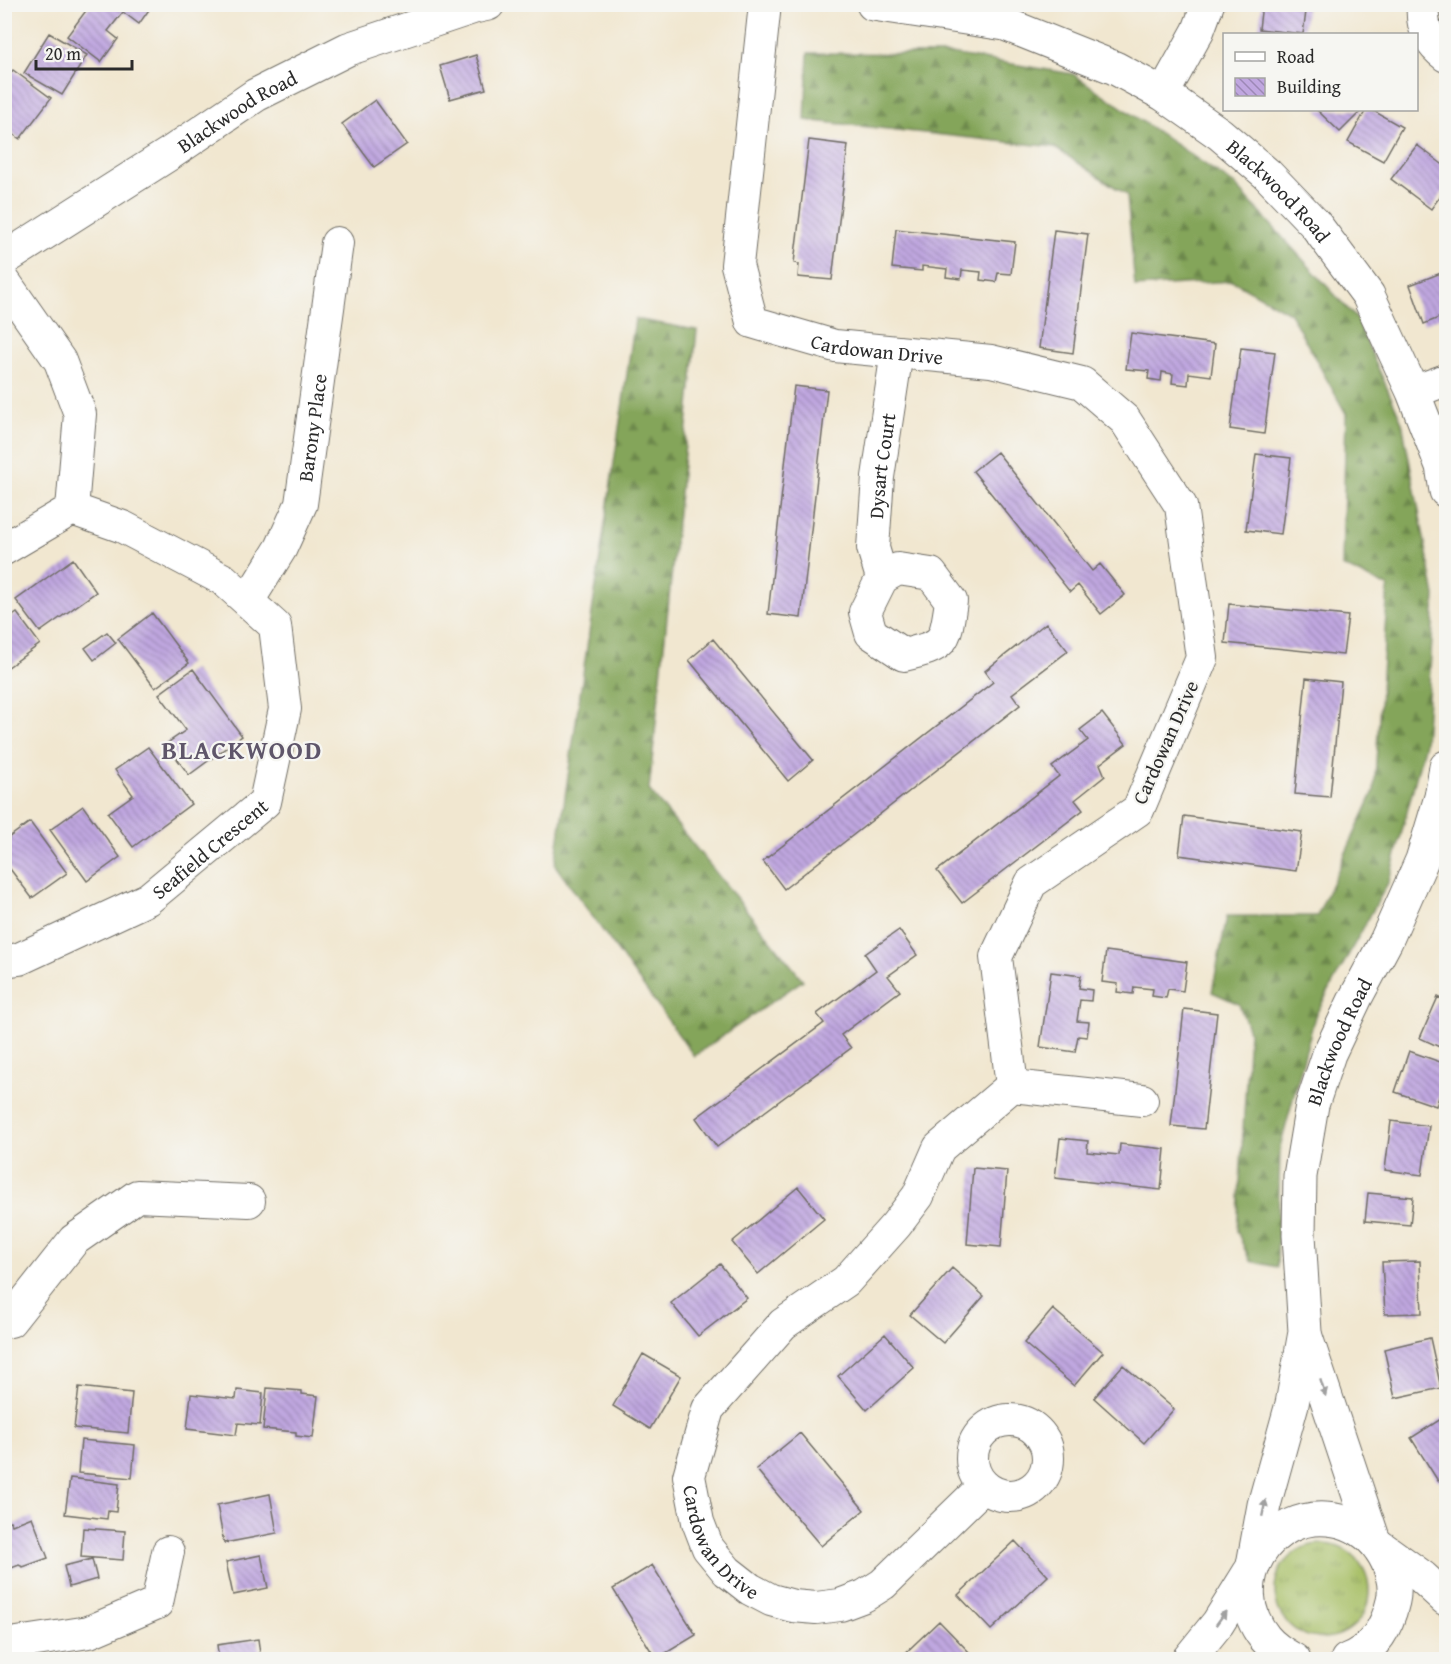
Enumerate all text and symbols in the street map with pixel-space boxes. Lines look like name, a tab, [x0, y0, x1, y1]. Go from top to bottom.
scale bar	[36, 33, 132, 71]
legend	[1223, 33, 1418, 111]
text: 20 m	[45, 40, 81, 67]
text: Road	[1277, 43, 1315, 70]
street label: Blackwood Road	[171, 62, 302, 159]
text: Building	[1277, 73, 1341, 100]
street label: Blackwood Road	[1221, 132, 1338, 248]
street label: Cardowan Drive	[808, 325, 944, 371]
street label: Barony Place	[290, 372, 333, 483]
street label: Dysart Court	[861, 411, 902, 520]
street label: Cardowan Drive	[1125, 675, 1205, 809]
district label: BLACKWOOD	[161, 730, 323, 769]
street label: Seafield Crescent	[145, 791, 274, 905]
street label: Blackwood Road	[1298, 972, 1378, 1109]
one-way arrow	[1319, 1379, 1328, 1397]
street label: Cardowan Drive	[677, 1482, 764, 1606]
one-way arrow	[1259, 1499, 1269, 1517]
one-way arrow	[1215, 1610, 1227, 1626]

